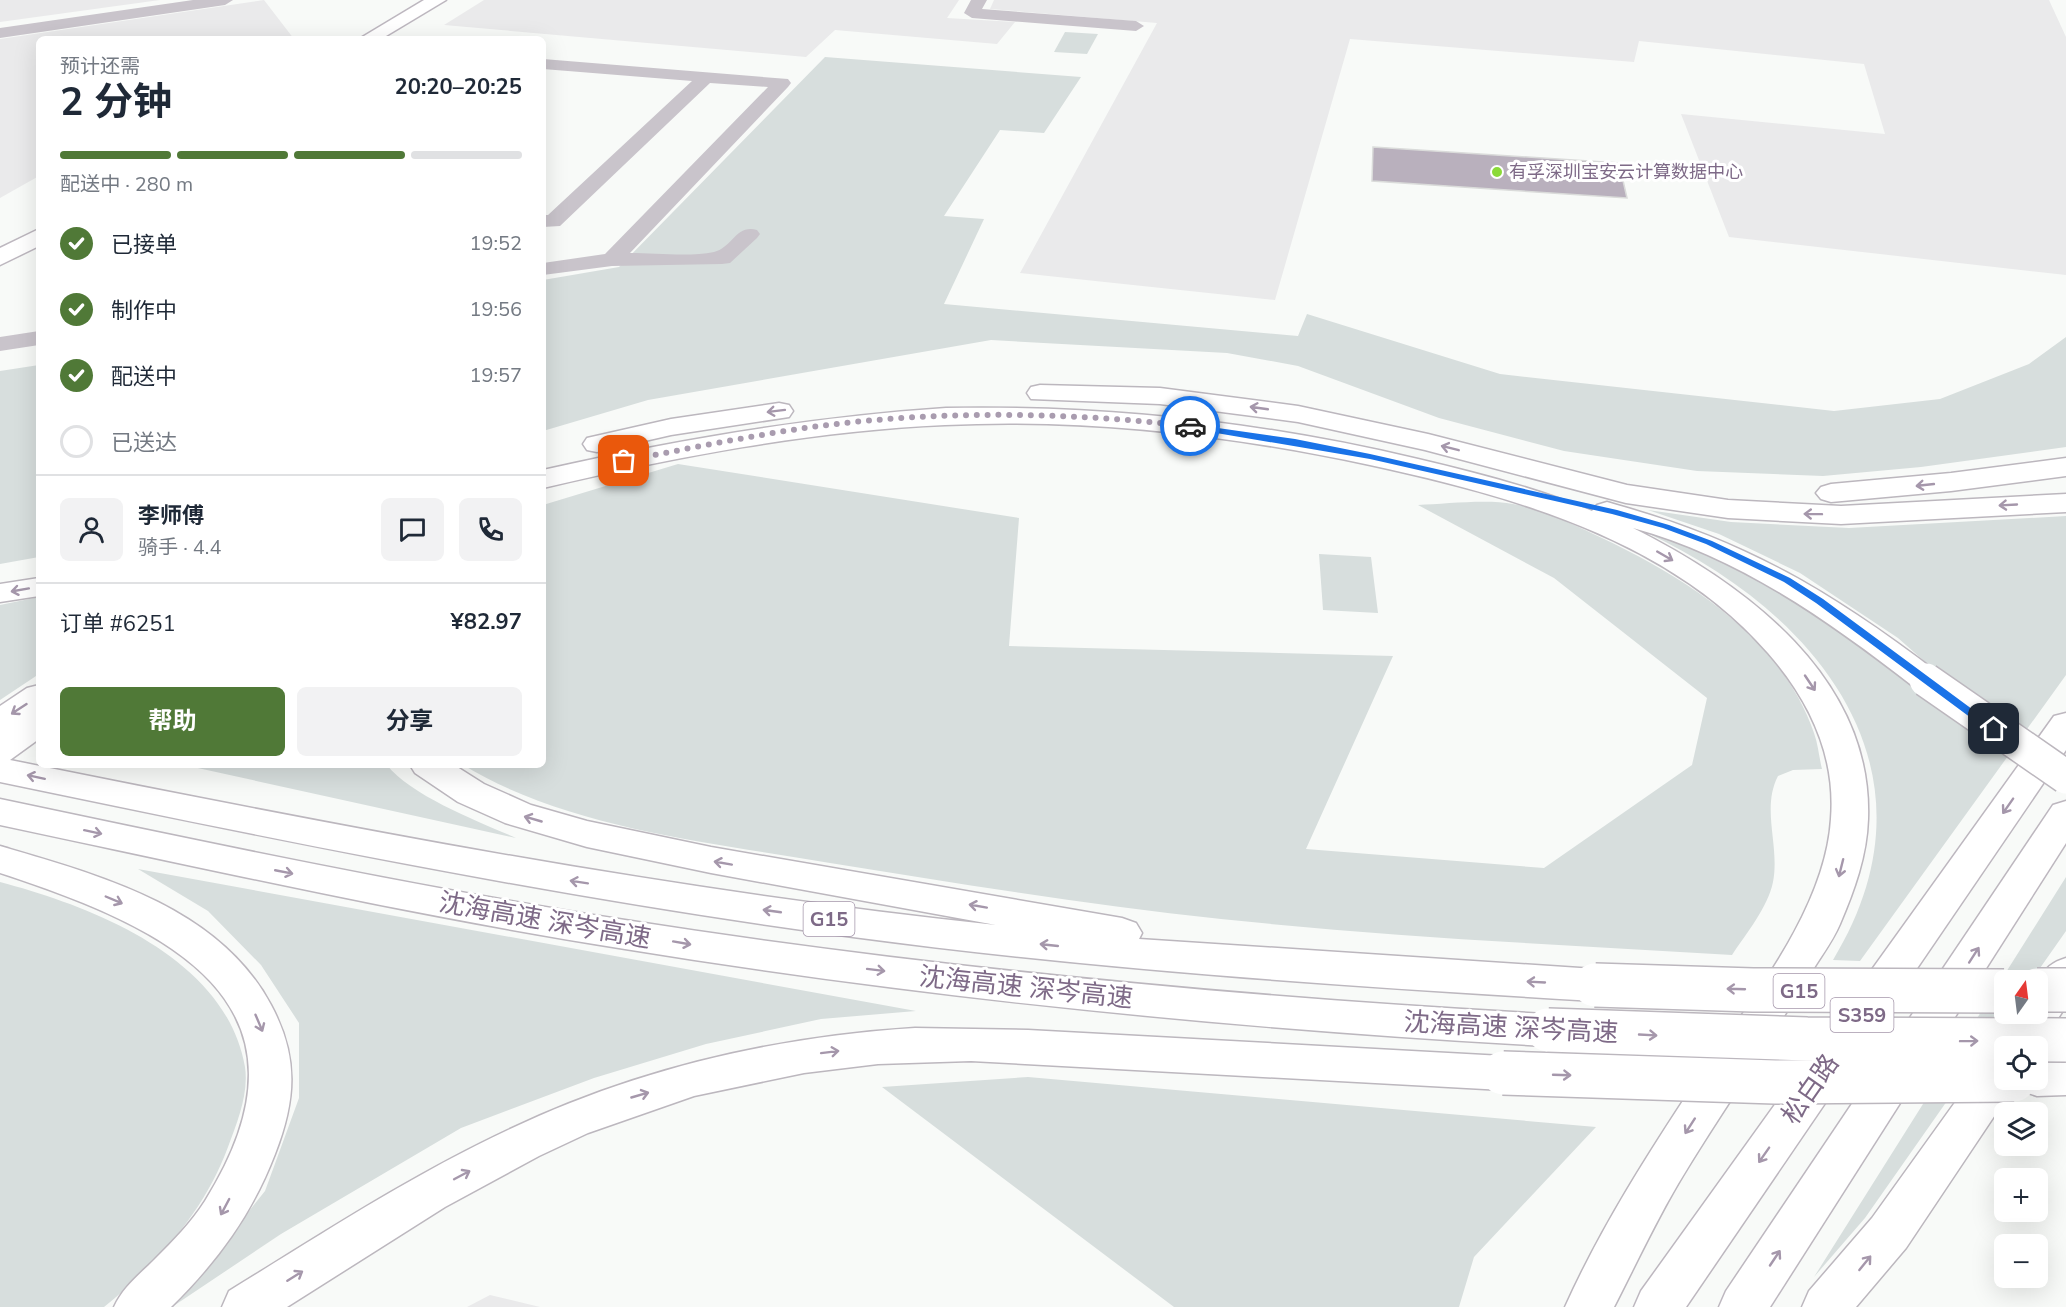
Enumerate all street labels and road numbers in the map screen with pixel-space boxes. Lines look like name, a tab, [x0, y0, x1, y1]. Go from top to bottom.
street label: 沈海高速 深岑高速	[436, 885, 654, 956]
road number: G15	[804, 902, 854, 936]
street label: 沈海高速 深岑高速	[917, 959, 1135, 1016]
road number: G15	[1774, 974, 1824, 1008]
road number: S359	[1830, 998, 1894, 1032]
street label: 沈海高速 深岑高速	[1403, 1004, 1619, 1051]
street label: 松白路	[1774, 1047, 1847, 1131]

